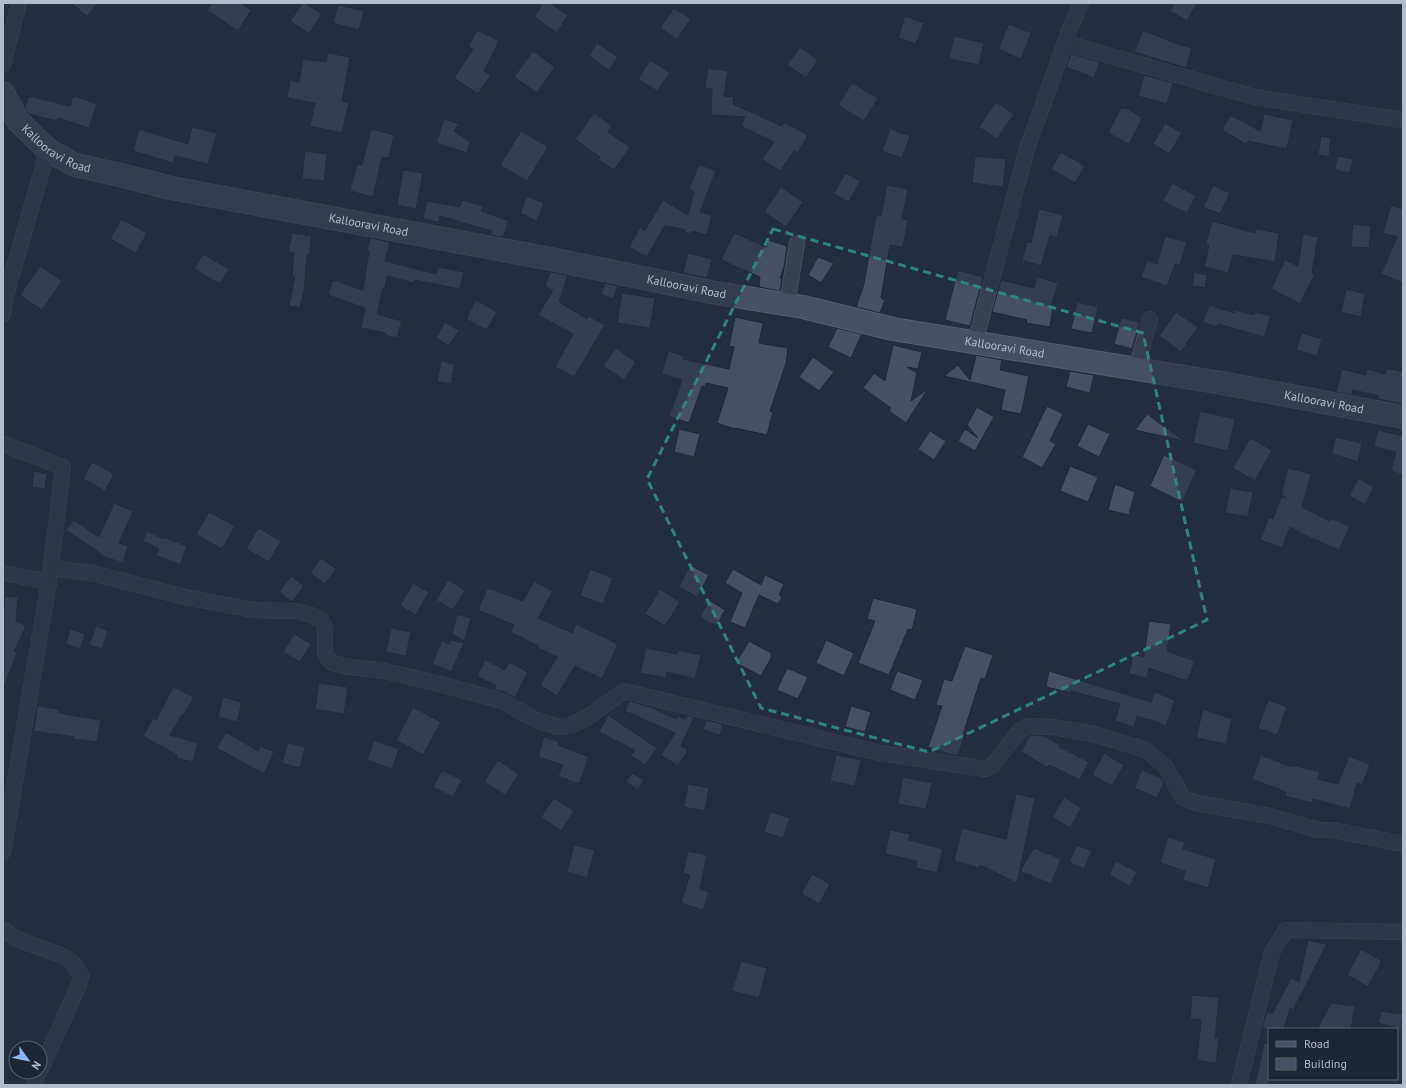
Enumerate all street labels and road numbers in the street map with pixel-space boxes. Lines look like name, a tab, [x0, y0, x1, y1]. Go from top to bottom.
street label: Kallooravi Road	[19, 121, 92, 175]
street label: Kallooravi Road	[328, 210, 410, 239]
street label: Kallooravi Road	[646, 271, 727, 301]
street label: Kallooravi Road	[964, 333, 1046, 361]
street label: Kallooravi Road	[1283, 387, 1365, 416]

